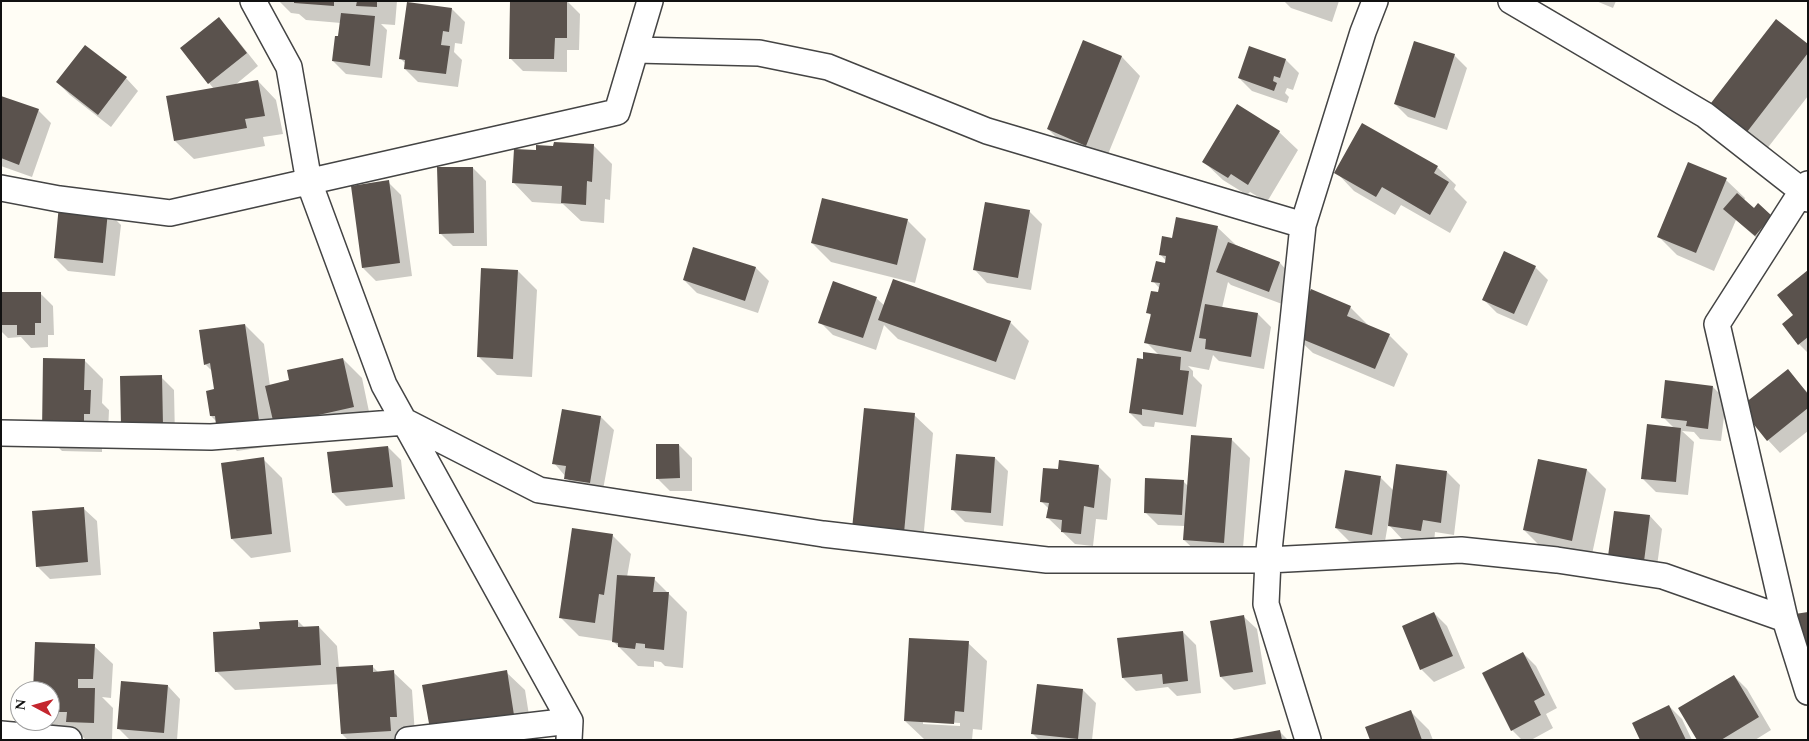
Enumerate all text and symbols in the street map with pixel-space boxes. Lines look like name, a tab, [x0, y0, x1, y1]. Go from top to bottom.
north arrow	[10, 681, 60, 731]
text: N	[10, 698, 32, 711]

